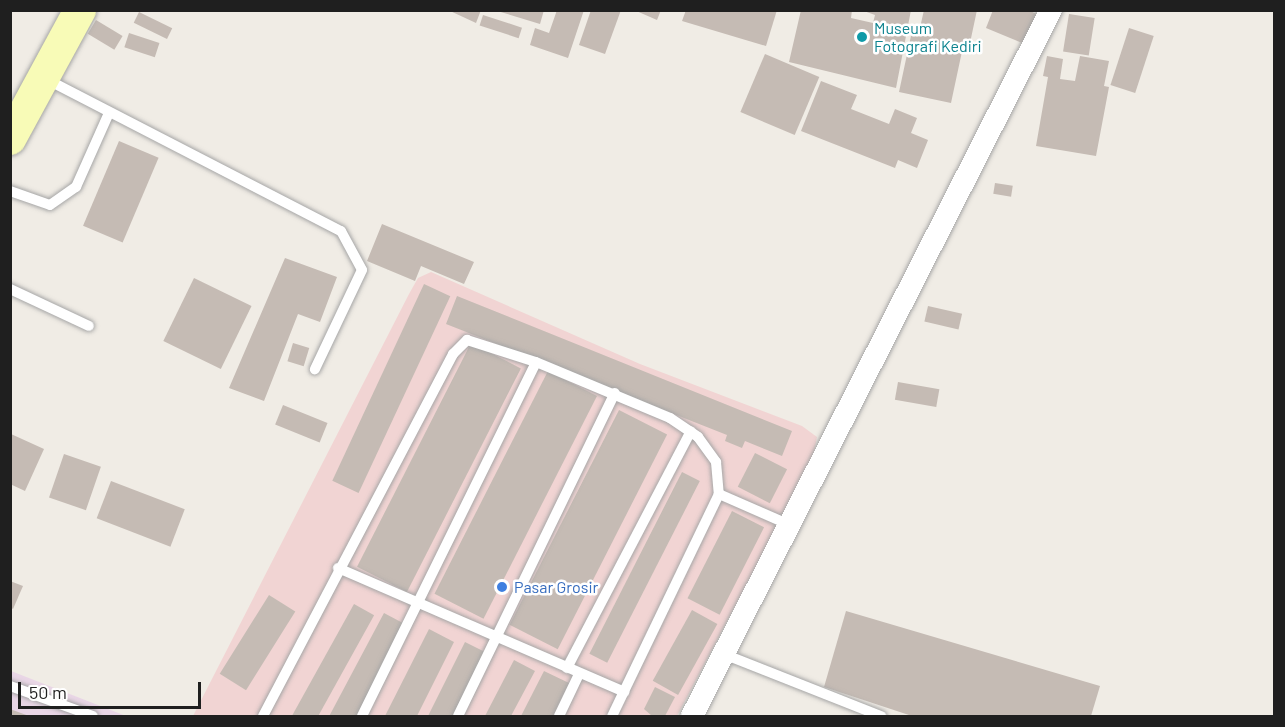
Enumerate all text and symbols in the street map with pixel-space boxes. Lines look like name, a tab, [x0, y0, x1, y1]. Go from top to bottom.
place label: Museum Fotografi Kediri	[874, 18, 982, 56]
marker: Museum Fotografi Kediri	[855, 30, 869, 44]
place label: Pasar Grosir	[514, 577, 598, 597]
marker: Pasar Grosir	[495, 580, 509, 594]
scale bar	[21, 670, 204, 708]
text: 50 m	[29, 681, 67, 703]

